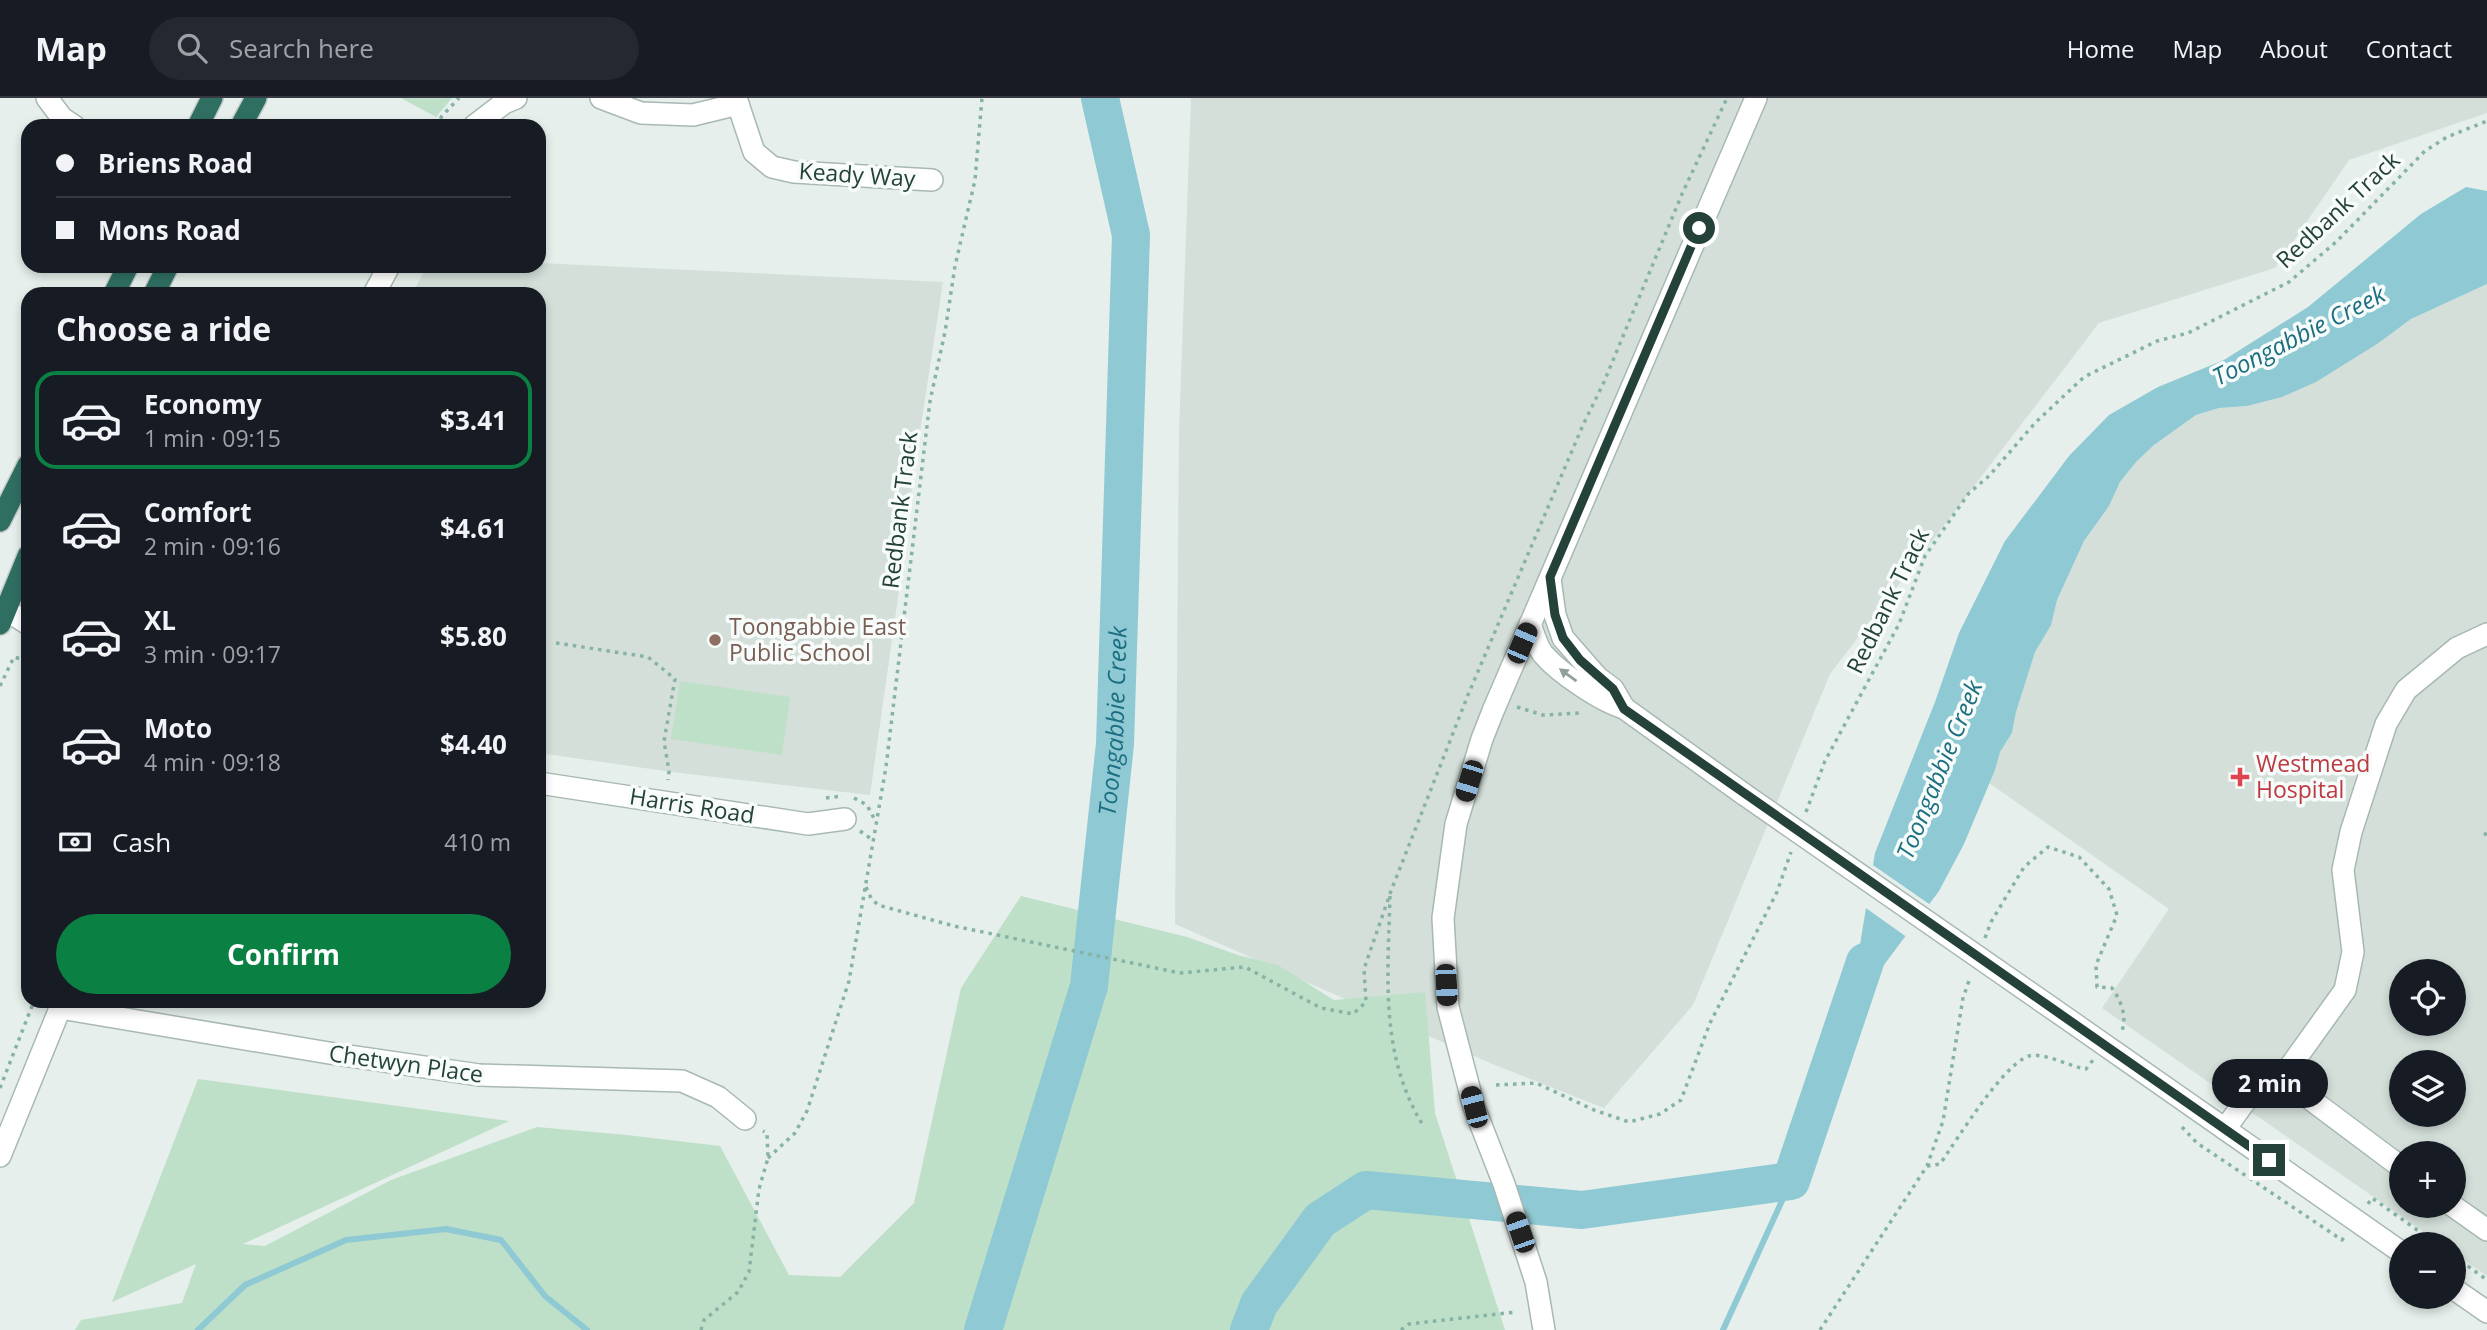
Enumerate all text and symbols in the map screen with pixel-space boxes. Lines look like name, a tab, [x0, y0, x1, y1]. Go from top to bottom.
search box	[149, 17, 639, 80]
text: Map	[35, 26, 107, 71]
icon: search	[173, 29, 211, 67]
text: Search here	[229, 30, 374, 66]
text: Home	[2067, 32, 2135, 65]
text: Map	[2173, 32, 2222, 65]
text: About	[2260, 32, 2328, 65]
text: Contact	[2366, 32, 2452, 65]
street label: Redbank Track	[2269, 144, 2406, 275]
text: Briens Road	[98, 145, 253, 181]
street label: Keady Way	[798, 154, 917, 194]
text: Mons Road	[98, 212, 241, 248]
route start	[1683, 212, 1715, 244]
water label: Toongabbie Creek	[2206, 276, 2392, 393]
text: Choose a ride	[56, 307, 271, 350]
text: Economy	[144, 386, 262, 422]
icon: car	[60, 389, 123, 452]
text: $3.41	[440, 402, 507, 438]
text: 1 min · 09:15	[144, 422, 281, 454]
street label: Redbank Track	[873, 429, 925, 590]
text: Comfort	[144, 494, 251, 530]
icon: car	[60, 497, 123, 560]
text: $4.61	[440, 510, 507, 546]
street label: Redbank Track	[1838, 522, 1936, 679]
text: 2 min · 09:16	[144, 530, 281, 562]
text: XL	[144, 602, 176, 638]
icon: car	[60, 605, 123, 668]
place label: Toongabbie East Public School	[729, 610, 906, 668]
text: $5.80	[440, 618, 507, 654]
car	[1505, 620, 1540, 666]
water label: Toongabbie Creek	[1089, 625, 1134, 818]
marker: Toongabbie East Public School	[707, 632, 723, 648]
text: 3 min · 09:17	[144, 638, 281, 670]
one-way arrow	[1559, 668, 1578, 682]
water label: Toongabbie Creek	[1888, 674, 1990, 864]
text: Moto	[144, 710, 212, 746]
icon: car	[60, 713, 123, 776]
text: $4.40	[440, 726, 507, 762]
text: 4 min · 09:18	[144, 746, 281, 778]
place label: Westmead Hospital	[2256, 747, 2370, 805]
car	[1453, 758, 1486, 804]
marker: Westmead Hospital	[2230, 767, 2250, 787]
street label: Harris Road	[627, 779, 757, 831]
icon: cash	[56, 823, 94, 861]
text: Cash	[112, 824, 171, 860]
text: 410 m	[444, 826, 511, 858]
button: Confirm	[56, 914, 511, 994]
map controls	[2389, 959, 2466, 1309]
button: locate	[2389, 959, 2466, 1036]
car	[1435, 963, 1458, 1007]
street label: Chetwyn Place	[327, 1036, 485, 1090]
button: layers	[2389, 1050, 2466, 1127]
callout: 2 min	[2211, 1058, 2327, 1108]
text: 2 min	[2238, 1067, 2302, 1099]
car	[1459, 1084, 1490, 1130]
button: +	[2389, 1141, 2466, 1218]
route end	[2253, 1144, 2285, 1176]
car	[1504, 1209, 1537, 1255]
button: −	[2389, 1232, 2466, 1309]

